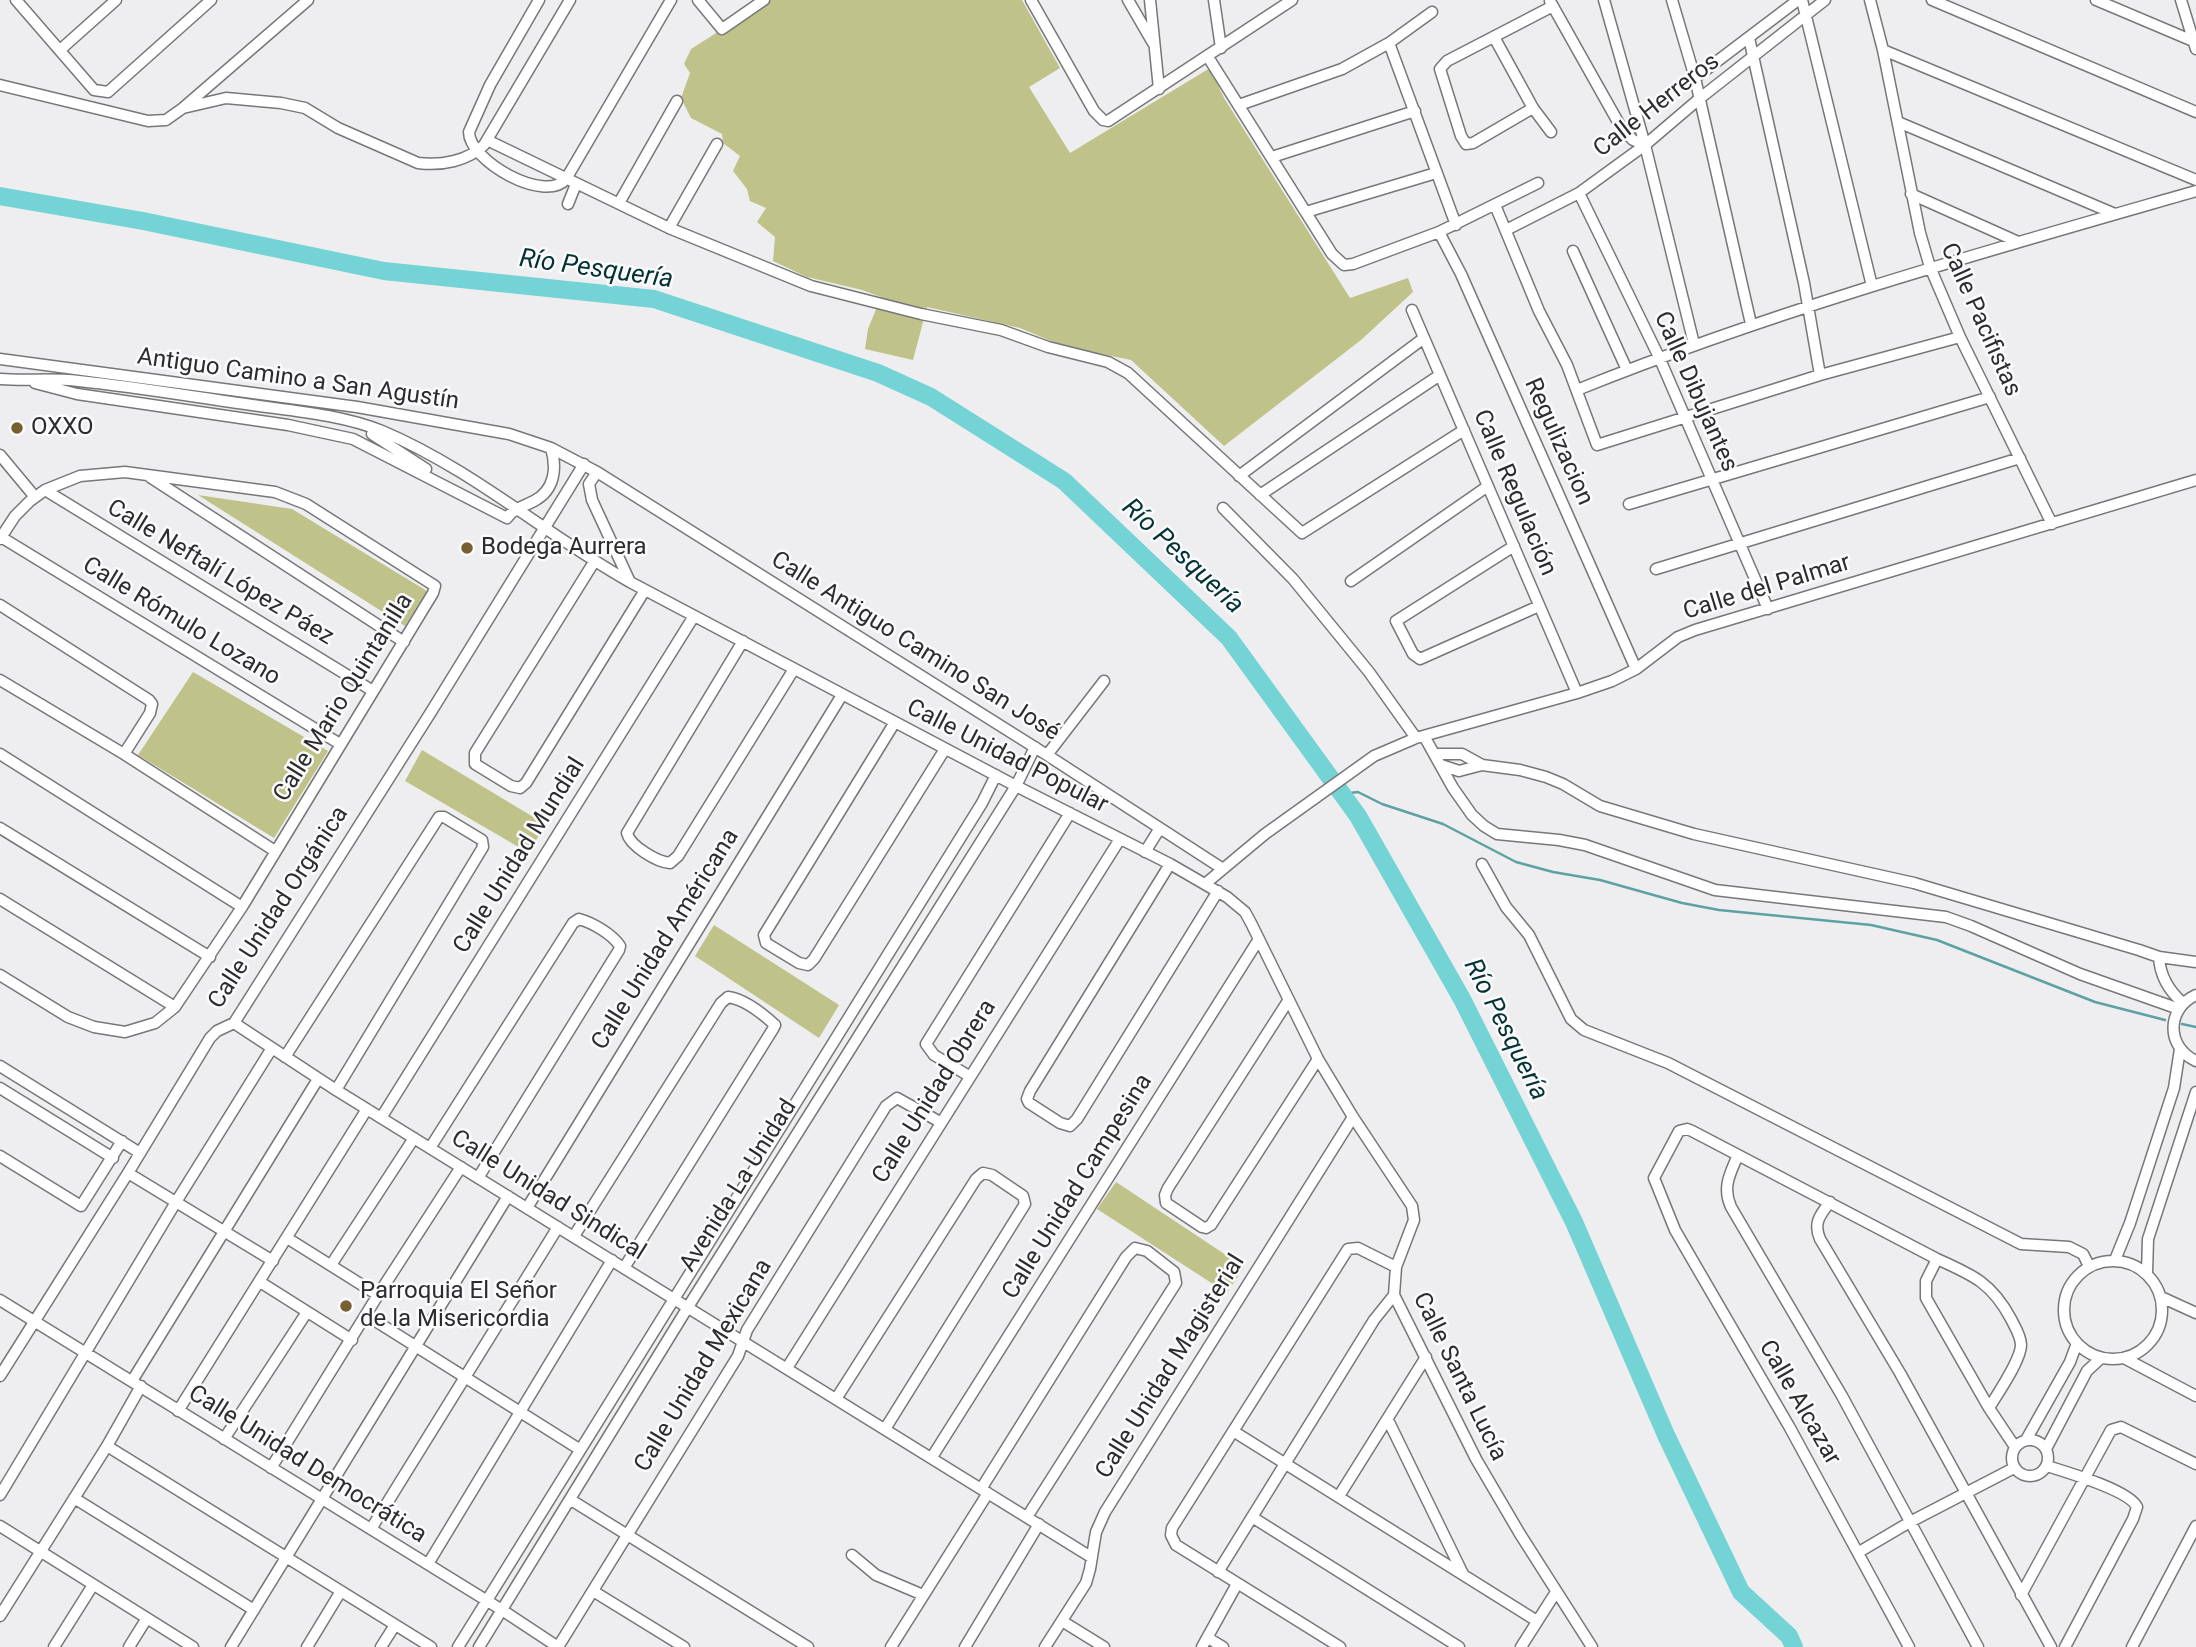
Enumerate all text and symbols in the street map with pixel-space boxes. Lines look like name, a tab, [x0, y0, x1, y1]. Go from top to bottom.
street label: Calle Herreros	[1588, 48, 1726, 164]
street label: Calle Pacifistas	[1933, 239, 2027, 401]
water label: Río Pesquería	[517, 244, 675, 296]
street label: Calle Dibujantes	[1647, 307, 1743, 477]
street label: Antiguo Camino a San Agustín	[135, 343, 461, 417]
street label: Regulizacion	[1517, 374, 1599, 510]
street label: Calle Regulación	[1466, 406, 1562, 580]
place label: OXXO	[31, 414, 94, 442]
marker: OXXO	[9, 420, 25, 436]
water label: Río Pesquería	[1115, 493, 1249, 621]
street label: Calle Neftalí López Páez	[101, 494, 339, 652]
place label: Bodega Aurrera	[481, 534, 647, 562]
marker: Bodega Aurrera	[459, 540, 475, 556]
street label: Calle Antiguo Camino San José	[765, 546, 1065, 748]
street label: Calle del Palmar	[1680, 549, 1854, 627]
street label: Calle Rómulo Lozano	[77, 552, 285, 692]
street label: Calle Mario Quintanilla	[268, 589, 420, 807]
street label: Calle Unidad Popular	[901, 694, 1113, 820]
street label: Calle Unidad Mundial	[448, 753, 592, 959]
street label: Calle Unidad Orgánica	[203, 801, 355, 1015]
street label: Calle Unidad Américana	[586, 824, 746, 1056]
water label: Río Pesquería	[1456, 954, 1554, 1106]
street label: Calle Unidad Obrera	[867, 995, 1003, 1189]
street label: Calle Unidad Campesina	[997, 1069, 1159, 1305]
street label: Avenida La Unidad	[674, 1095, 804, 1277]
street label: Calle Unidad Sindical	[445, 1124, 651, 1268]
street label: Calle Unidad Magisterial	[1090, 1250, 1252, 1484]
street label: Calle Unidad Mexicana	[629, 1254, 779, 1478]
place label: Parroquia El Señor de la Misericordia	[360, 1278, 557, 1334]
street label: Calle Santa Lucía	[1406, 1288, 1512, 1466]
marker: Parroquia El Señor de la Misericordia	[338, 1298, 354, 1314]
street label: Calle Alcazar	[1752, 1336, 1846, 1470]
street label: Calle Unidad Democrática	[183, 1380, 431, 1550]

